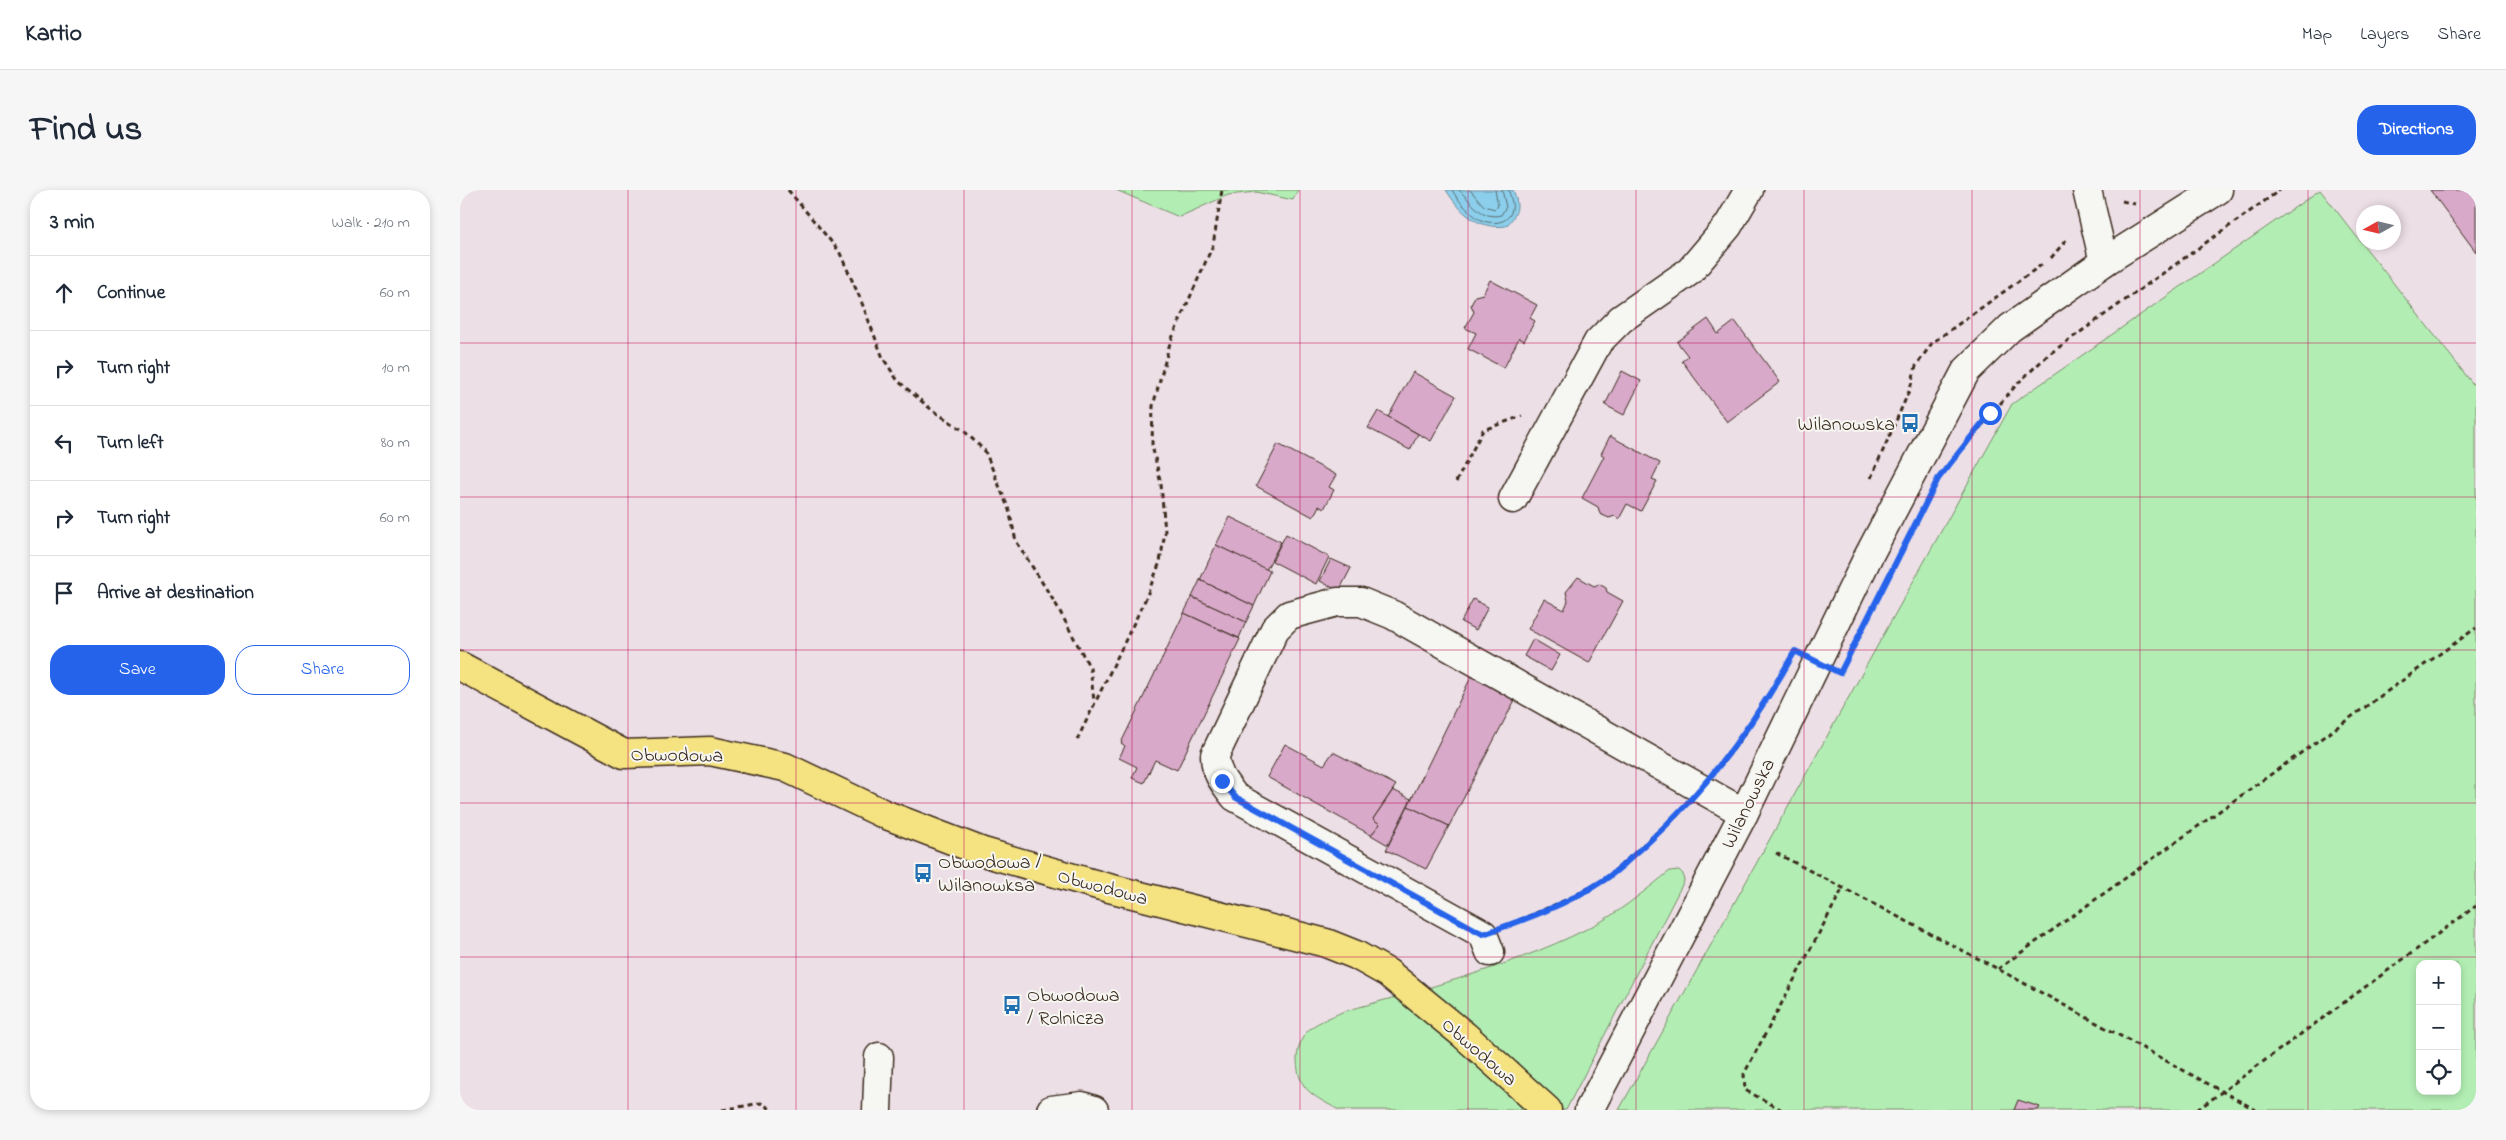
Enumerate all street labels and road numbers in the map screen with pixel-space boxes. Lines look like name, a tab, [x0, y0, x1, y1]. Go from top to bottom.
street label: Obwodowa	[630, 741, 723, 772]
street label: Wilanowska	[1715, 754, 1784, 854]
street label: Obwodowa	[1054, 862, 1151, 914]
street label: Obwodowa	[1434, 1012, 1523, 1094]

